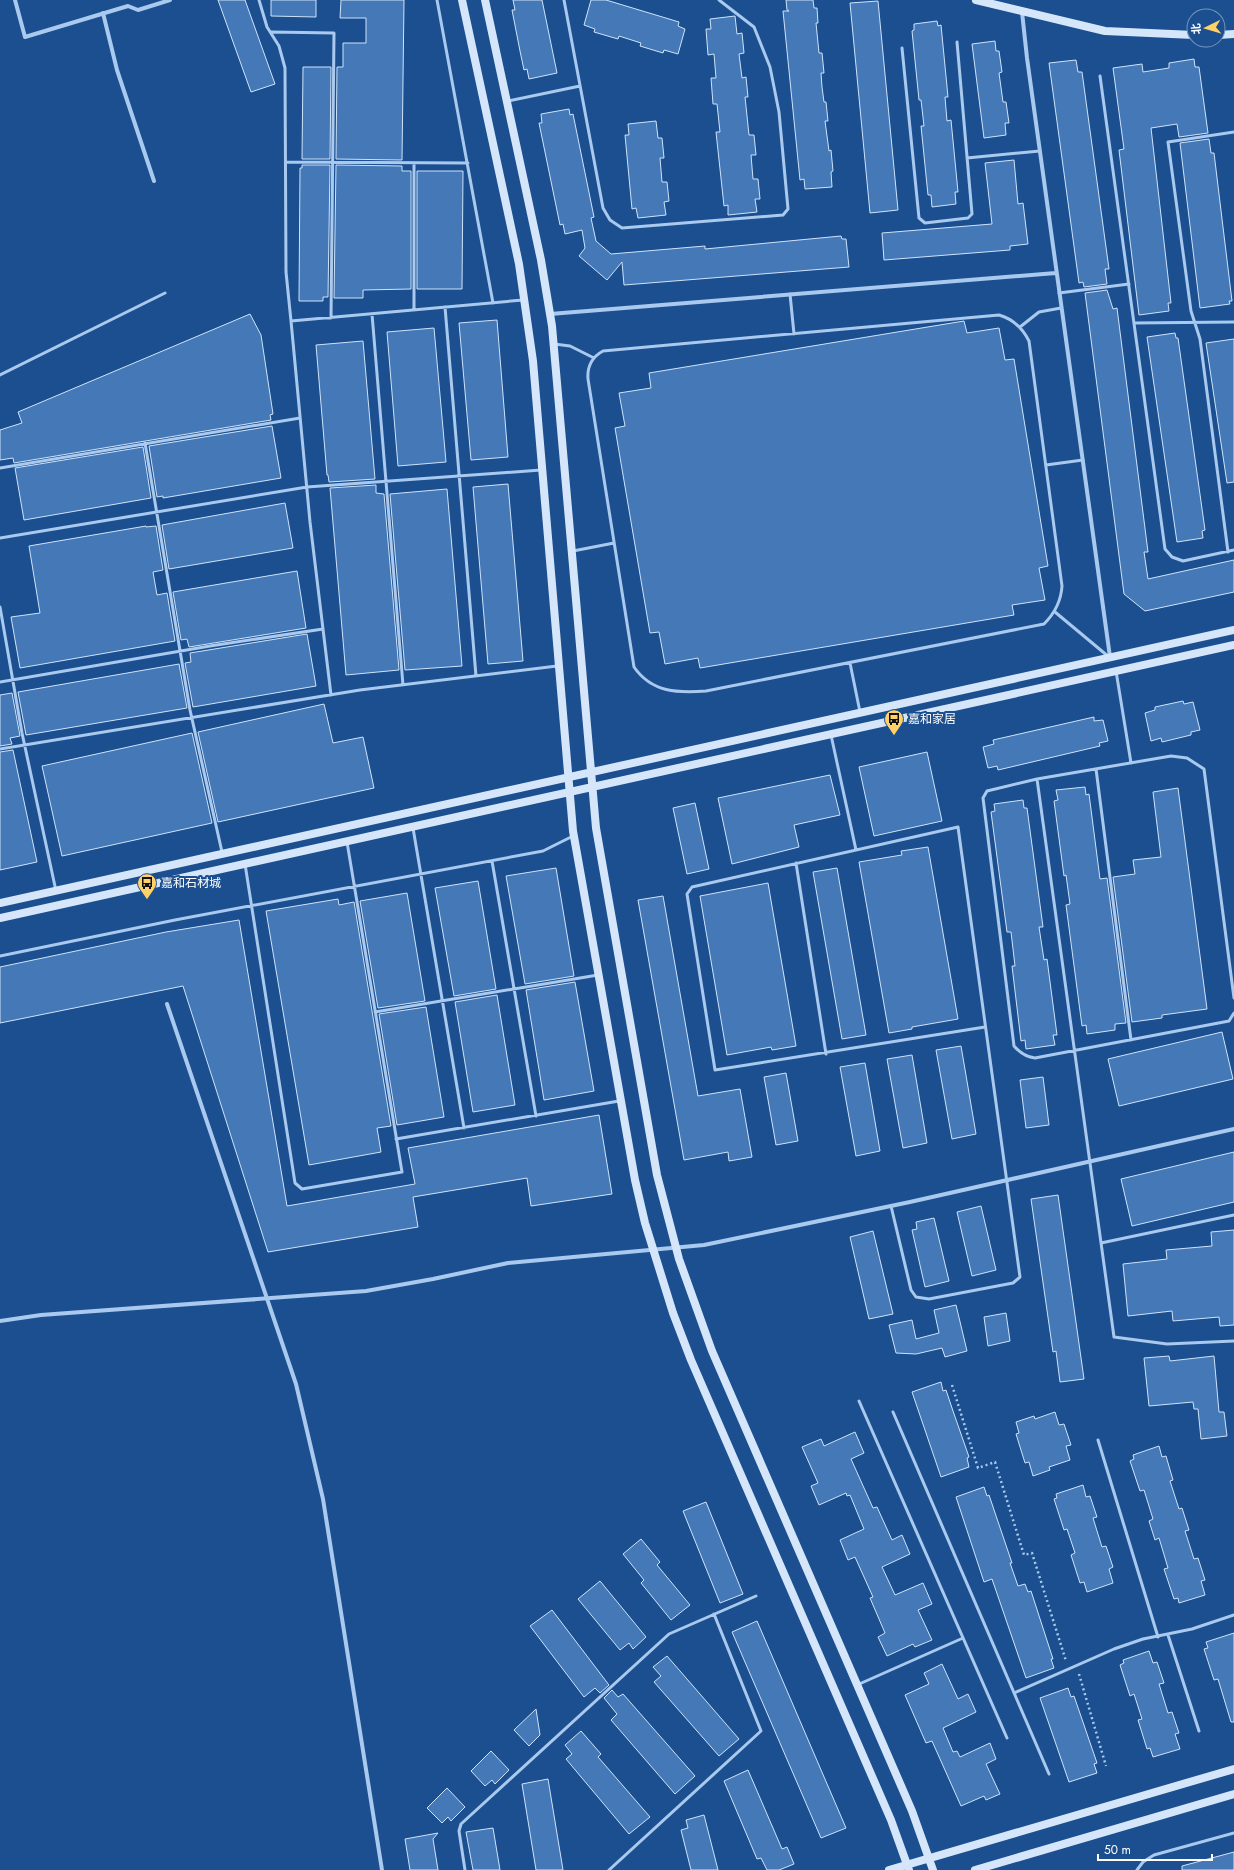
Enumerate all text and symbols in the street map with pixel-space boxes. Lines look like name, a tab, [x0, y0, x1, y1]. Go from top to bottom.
north arrow	[1186, 8, 1226, 48]
text: 北	[1188, 23, 1204, 35]
bus stop icon: 嘉和家居	[883, 708, 905, 736]
place label: 嘉和家居	[908, 710, 956, 728]
bus stop icon: 嘉和石材城	[136, 872, 158, 900]
place label: 嘉和石材城	[161, 874, 221, 892]
scale bar	[1098, 1836, 1212, 1862]
text: 50 m	[1104, 1841, 1131, 1859]

